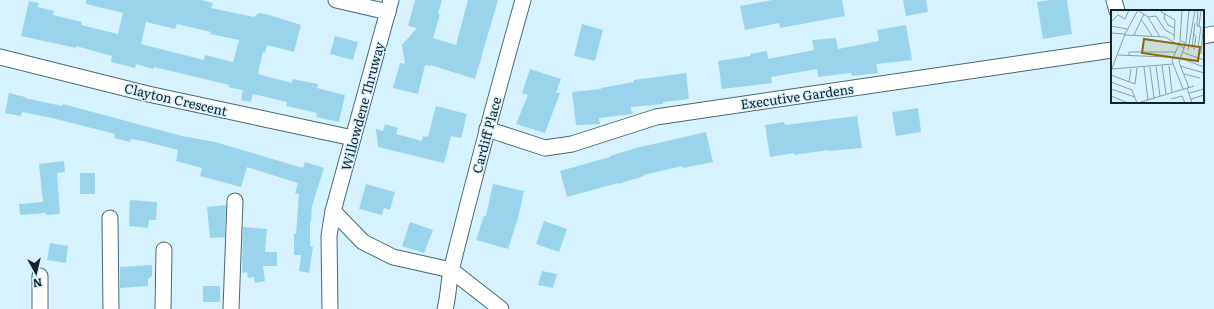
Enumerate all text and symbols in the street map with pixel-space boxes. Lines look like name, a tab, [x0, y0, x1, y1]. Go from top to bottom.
inset map	[1111, 10, 1204, 103]
street label: Willowdene Thruway	[336, 39, 388, 172]
street label: Clayton Crescent	[123, 78, 230, 120]
street label: Executive Gardens	[739, 79, 855, 113]
street label: Cardiff Place	[467, 94, 505, 175]
north arrow	[16, 253, 56, 293]
text: N	[32, 275, 43, 292]

